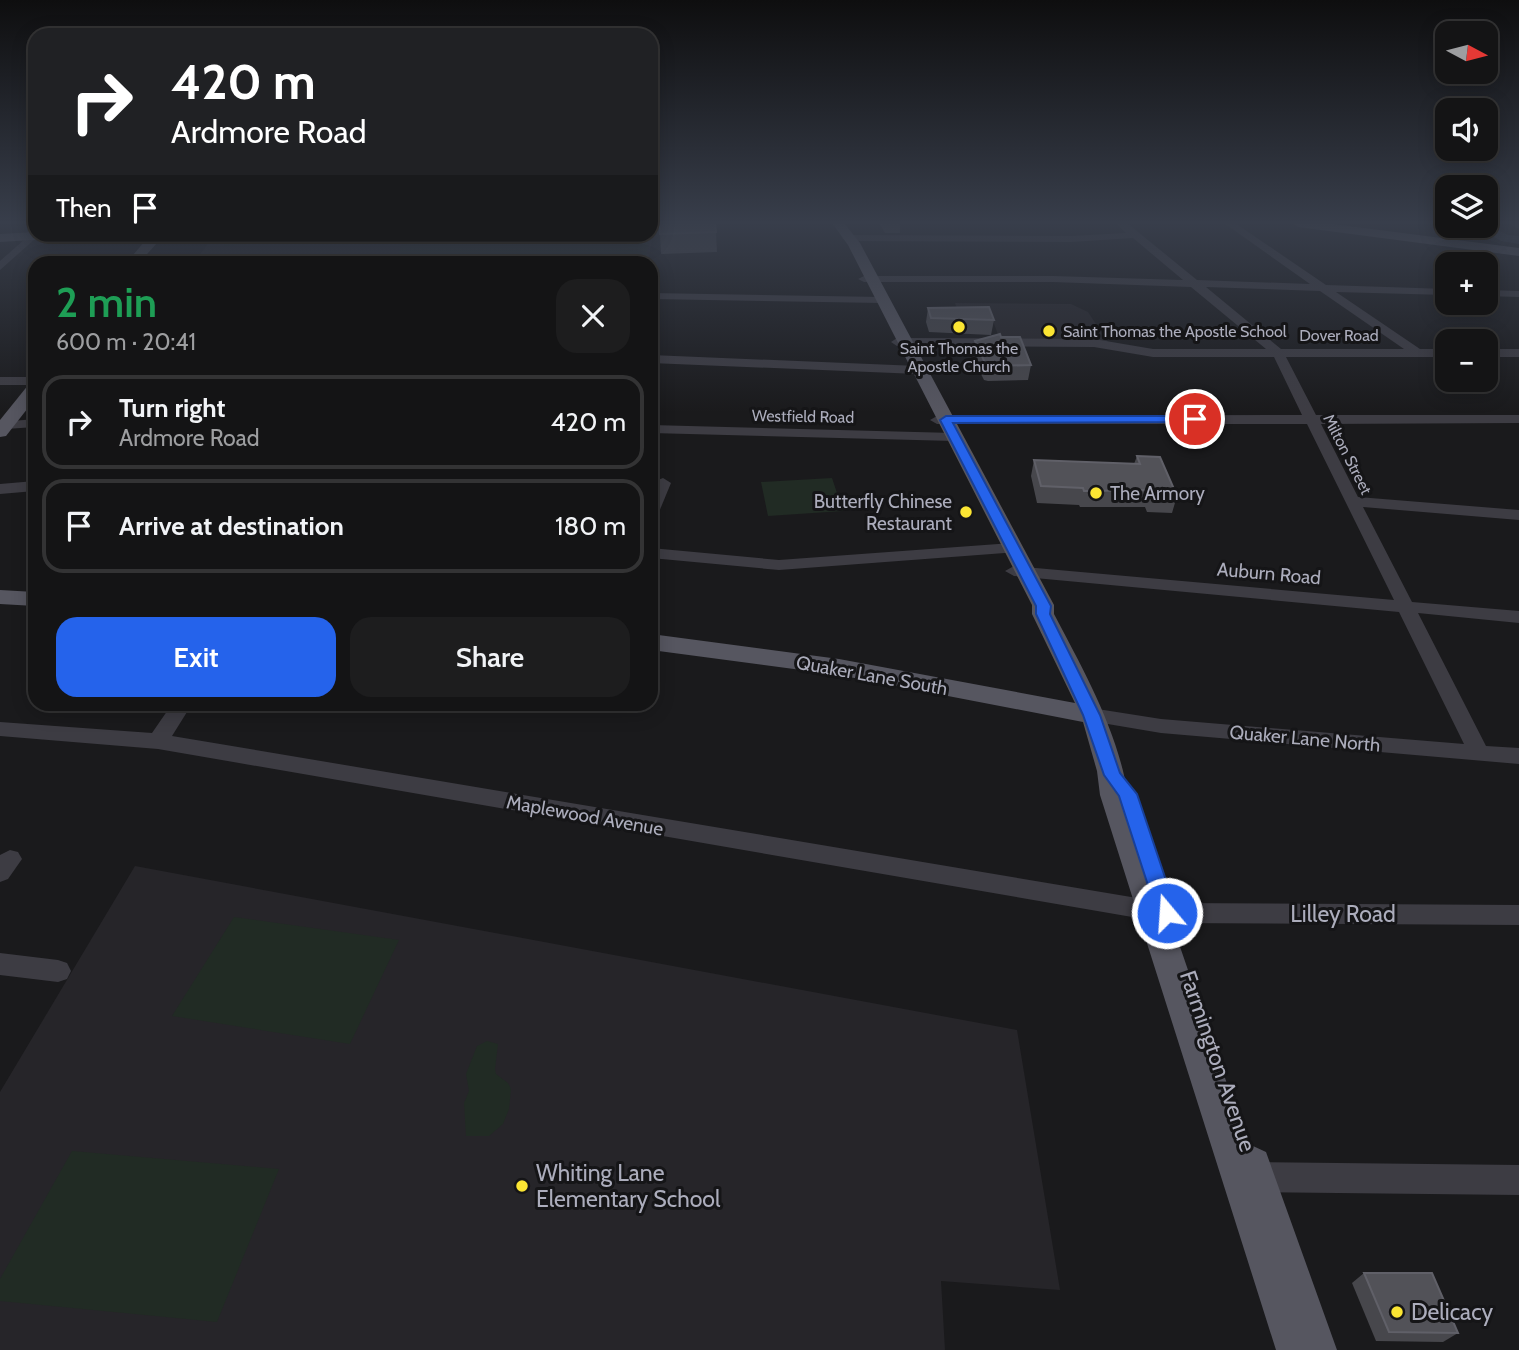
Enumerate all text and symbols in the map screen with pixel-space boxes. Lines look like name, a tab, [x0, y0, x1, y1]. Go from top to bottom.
north arrow	[1435, 21, 1498, 84]
map controls	[1435, 21, 1498, 392]
text: 420 m	[171, 52, 316, 111]
icon: right	[56, 56, 147, 147]
button: sound	[1435, 98, 1498, 161]
text: Ardmore Road	[171, 112, 367, 151]
button: layers	[1435, 175, 1498, 238]
icon: arrive	[126, 189, 164, 227]
text: Then	[56, 192, 112, 224]
button: +	[1435, 252, 1498, 315]
text: 2 min	[56, 276, 157, 328]
button: close	[556, 279, 630, 353]
marker: Saint Thomas the Apostle Church	[951, 319, 967, 335]
place label: Saint Thomas the Apostle School	[1063, 322, 1287, 341]
marker: Saint Thomas the Apostle School	[1041, 323, 1057, 339]
street label: Dover Road	[1299, 326, 1379, 345]
text: 600 m · 20:41	[56, 328, 196, 356]
button: −	[1435, 329, 1498, 392]
place label: Saint Thomas the Apostle Church	[900, 339, 1018, 376]
pin	[1165, 389, 1225, 449]
text: Turn right	[119, 392, 225, 424]
icon: arrive	[1176, 400, 1214, 438]
icon: right	[60, 403, 98, 441]
text: 420 m	[551, 406, 626, 438]
street label: Westfield Road	[752, 406, 854, 427]
street label: Milton Street	[1319, 411, 1376, 498]
text: Ardmore Road	[119, 424, 260, 452]
place label: The Armory	[1110, 482, 1205, 505]
marker: The Armory	[1088, 485, 1104, 501]
place label: Butterfly Chinese Restaurant	[814, 490, 953, 535]
marker: Butterfly Chinese Restaurant	[958, 504, 974, 520]
icon: arrive	[60, 507, 98, 545]
text: Arrive at destination	[119, 510, 344, 542]
text: 180 m	[555, 510, 626, 542]
street label: Auburn Road	[1216, 558, 1322, 589]
button: Exit	[56, 617, 336, 697]
button: Share	[350, 617, 630, 697]
street label: Quaker Lane South	[794, 651, 949, 700]
street label: Quaker Lane North	[1229, 720, 1381, 757]
street label: Maplewood Avenue	[505, 790, 665, 841]
position arrow	[1130, 876, 1204, 950]
street label: Lilley Road	[1290, 900, 1396, 928]
street label: Farmington Avenue	[1174, 967, 1262, 1155]
place label: Whiting Lane Elementary School	[536, 1159, 721, 1213]
marker: Whiting Lane Elementary School	[514, 1178, 530, 1194]
place label: Delicacy	[1411, 1298, 1494, 1326]
marker: Delicacy	[1389, 1304, 1405, 1320]

